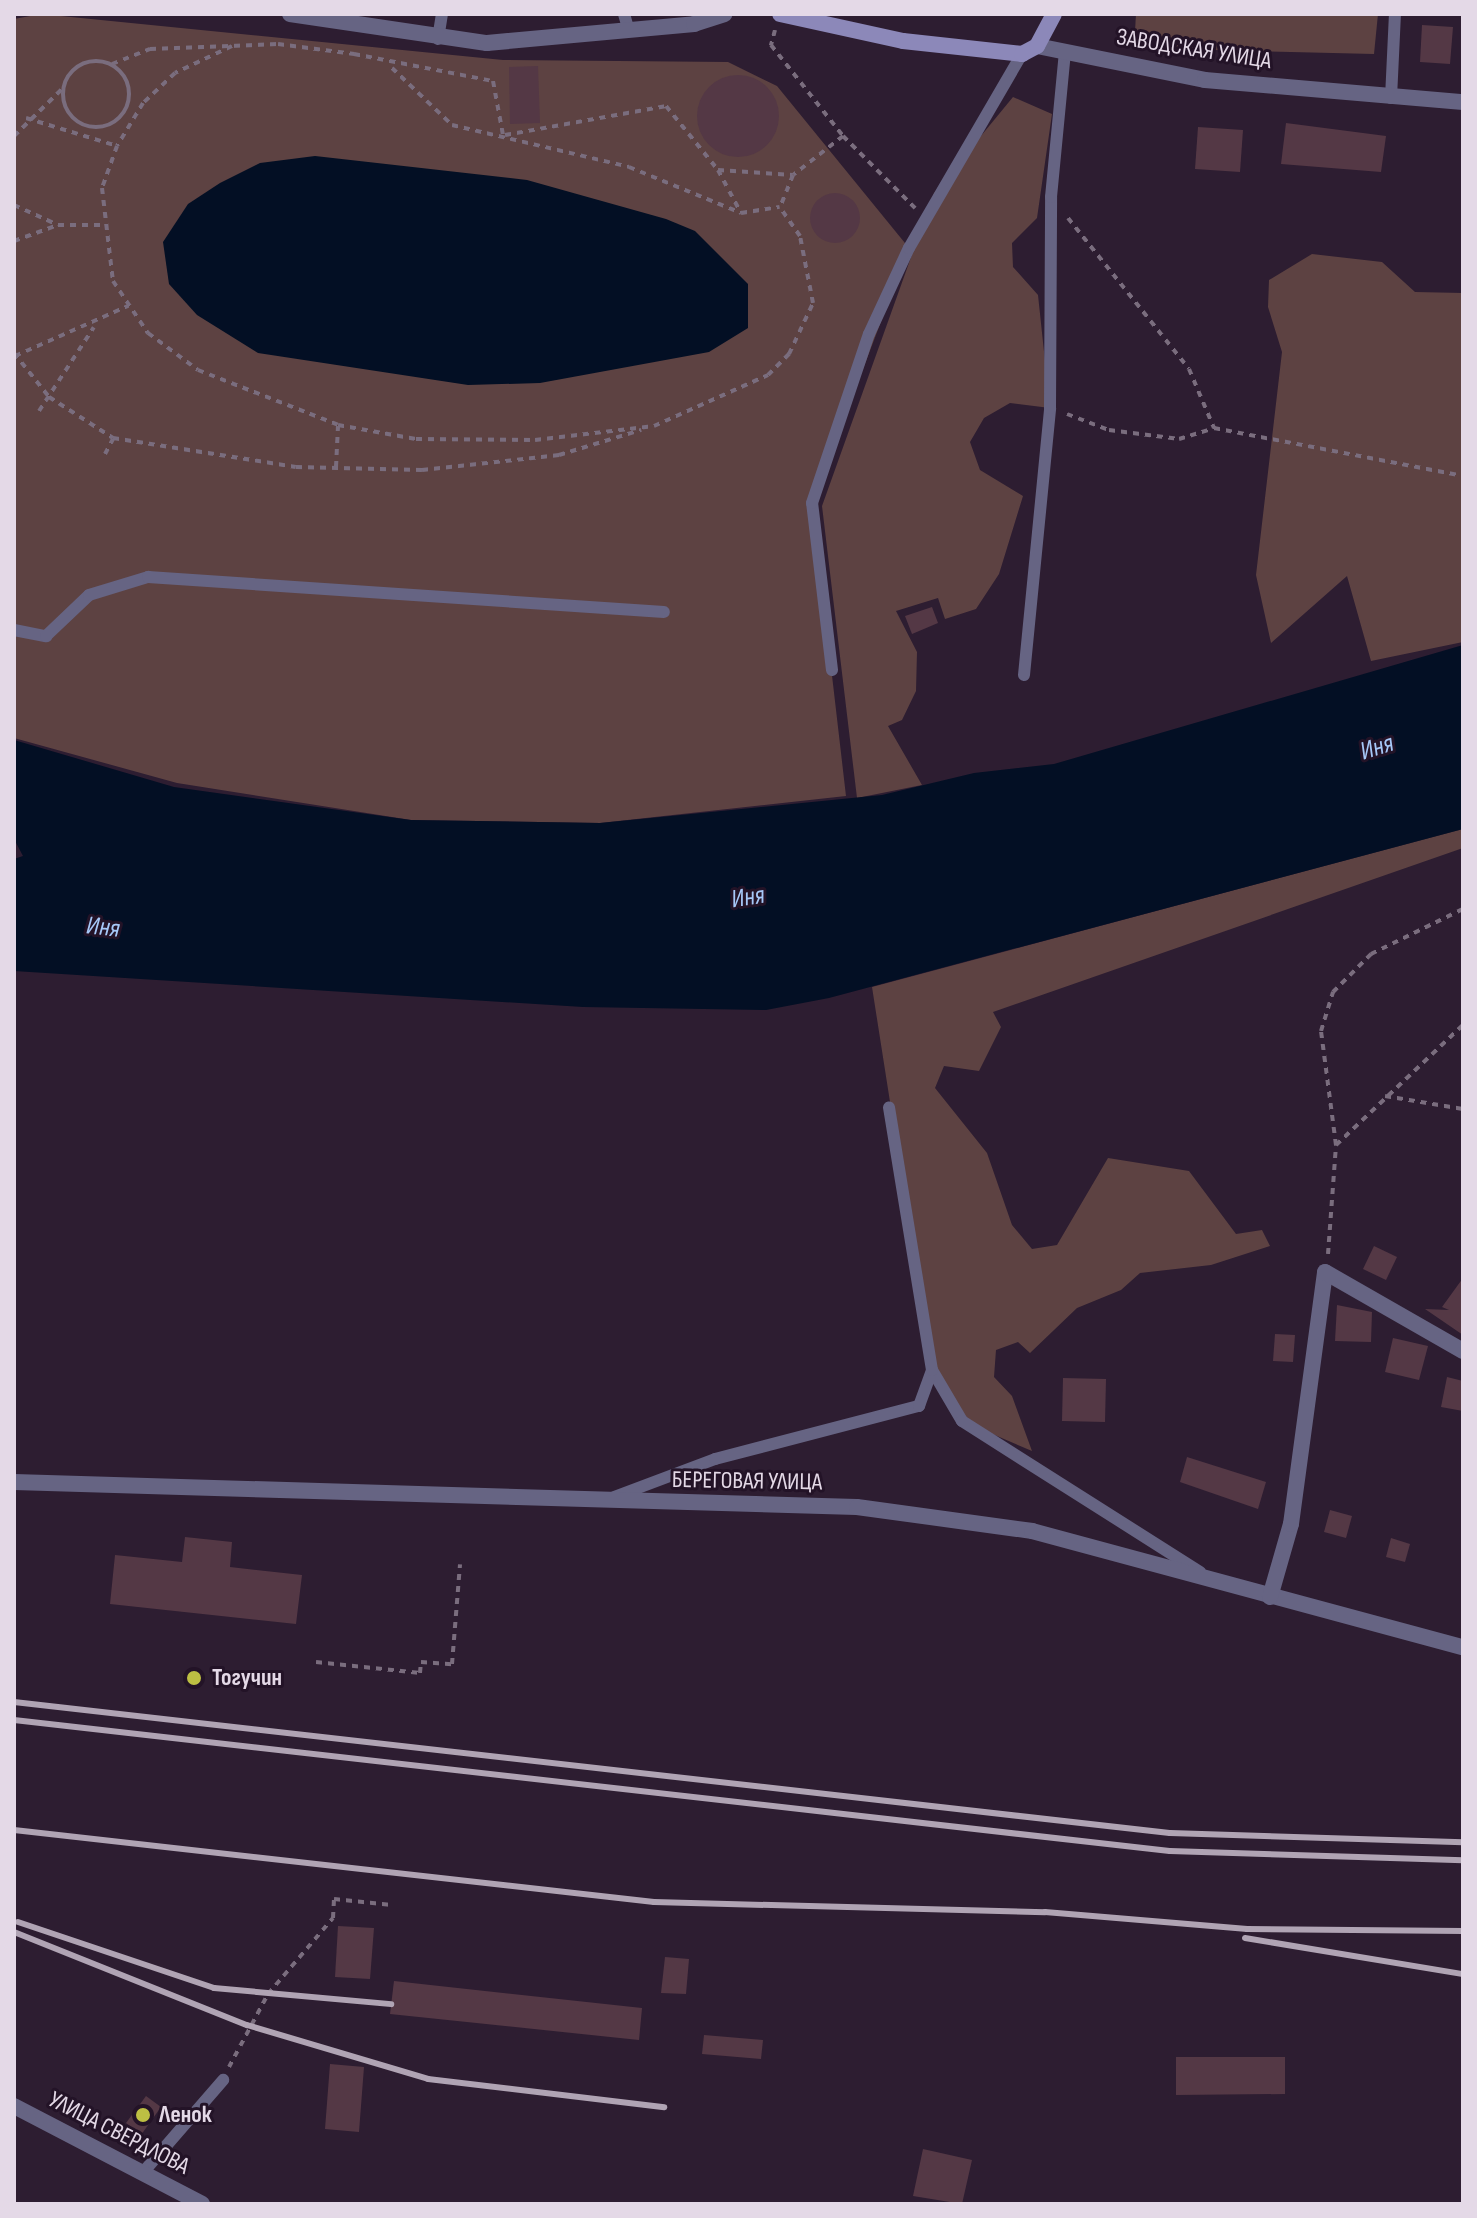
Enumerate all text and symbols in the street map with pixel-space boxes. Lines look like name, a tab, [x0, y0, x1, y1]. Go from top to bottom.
street label: ЗАВОДСКАЯ УЛИЦА	[1114, 23, 1274, 75]
water label: Иня	[1356, 728, 1398, 768]
water label: Иня	[729, 880, 767, 916]
water label: Иня	[85, 911, 121, 945]
street label: БЕРЕГОВАЯ УЛИЦА	[672, 1465, 822, 1497]
place label: Тогучин	[212, 1664, 282, 1692]
marker: Тогучин	[183, 1667, 205, 1689]
street label: УЛИЦА СВЕРДЛОВА	[44, 2085, 194, 2181]
place label: Ленок	[159, 2101, 212, 2129]
marker: Ленок	[134, 2106, 152, 2124]

